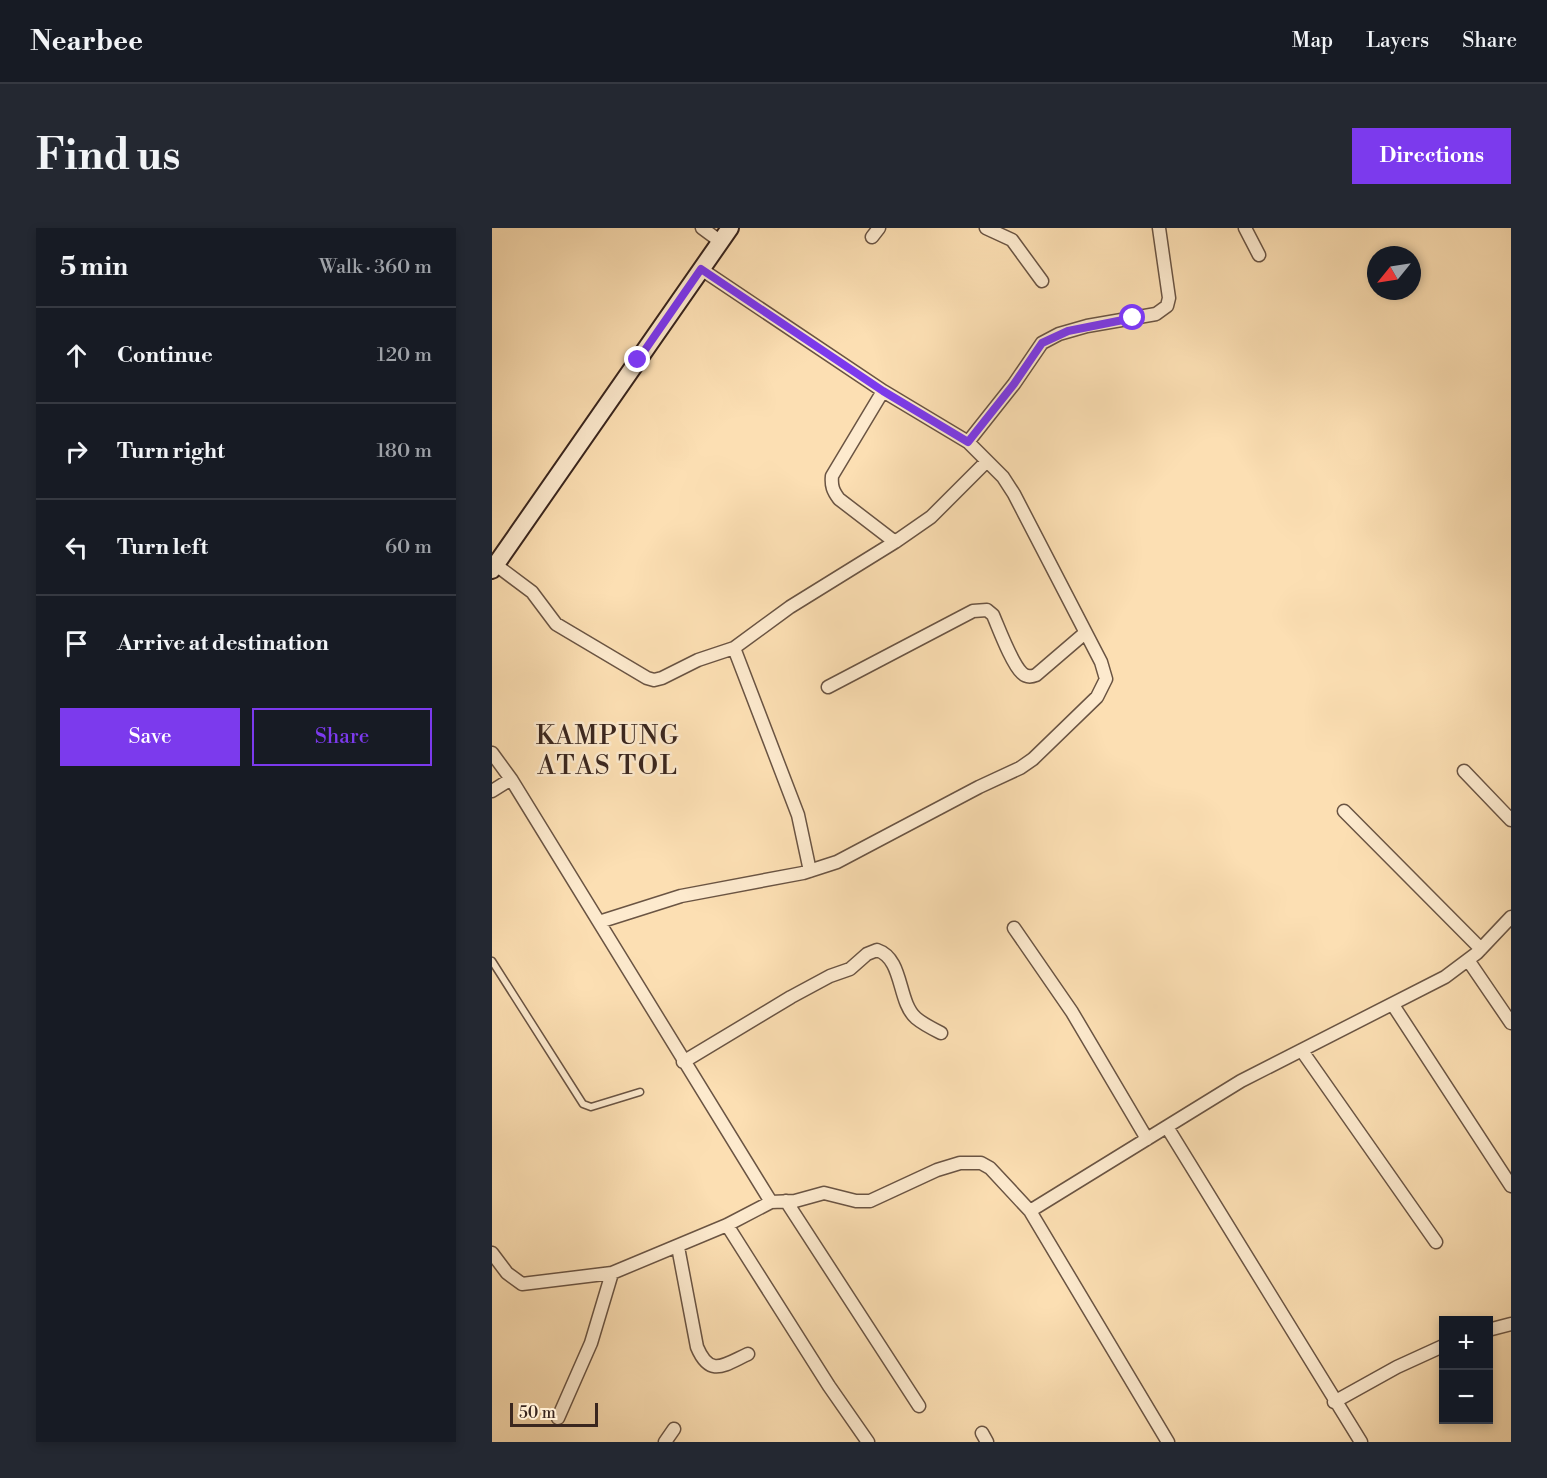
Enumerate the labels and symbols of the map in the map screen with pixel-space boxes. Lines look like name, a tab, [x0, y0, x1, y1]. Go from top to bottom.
north arrow	[1367, 246, 1421, 300]
route start	[1119, 304, 1145, 330]
route end	[624, 346, 650, 372]
district label: KAMPUNG ATAS TOL	[536, 720, 680, 782]
scale bar	[510, 1400, 598, 1428]

